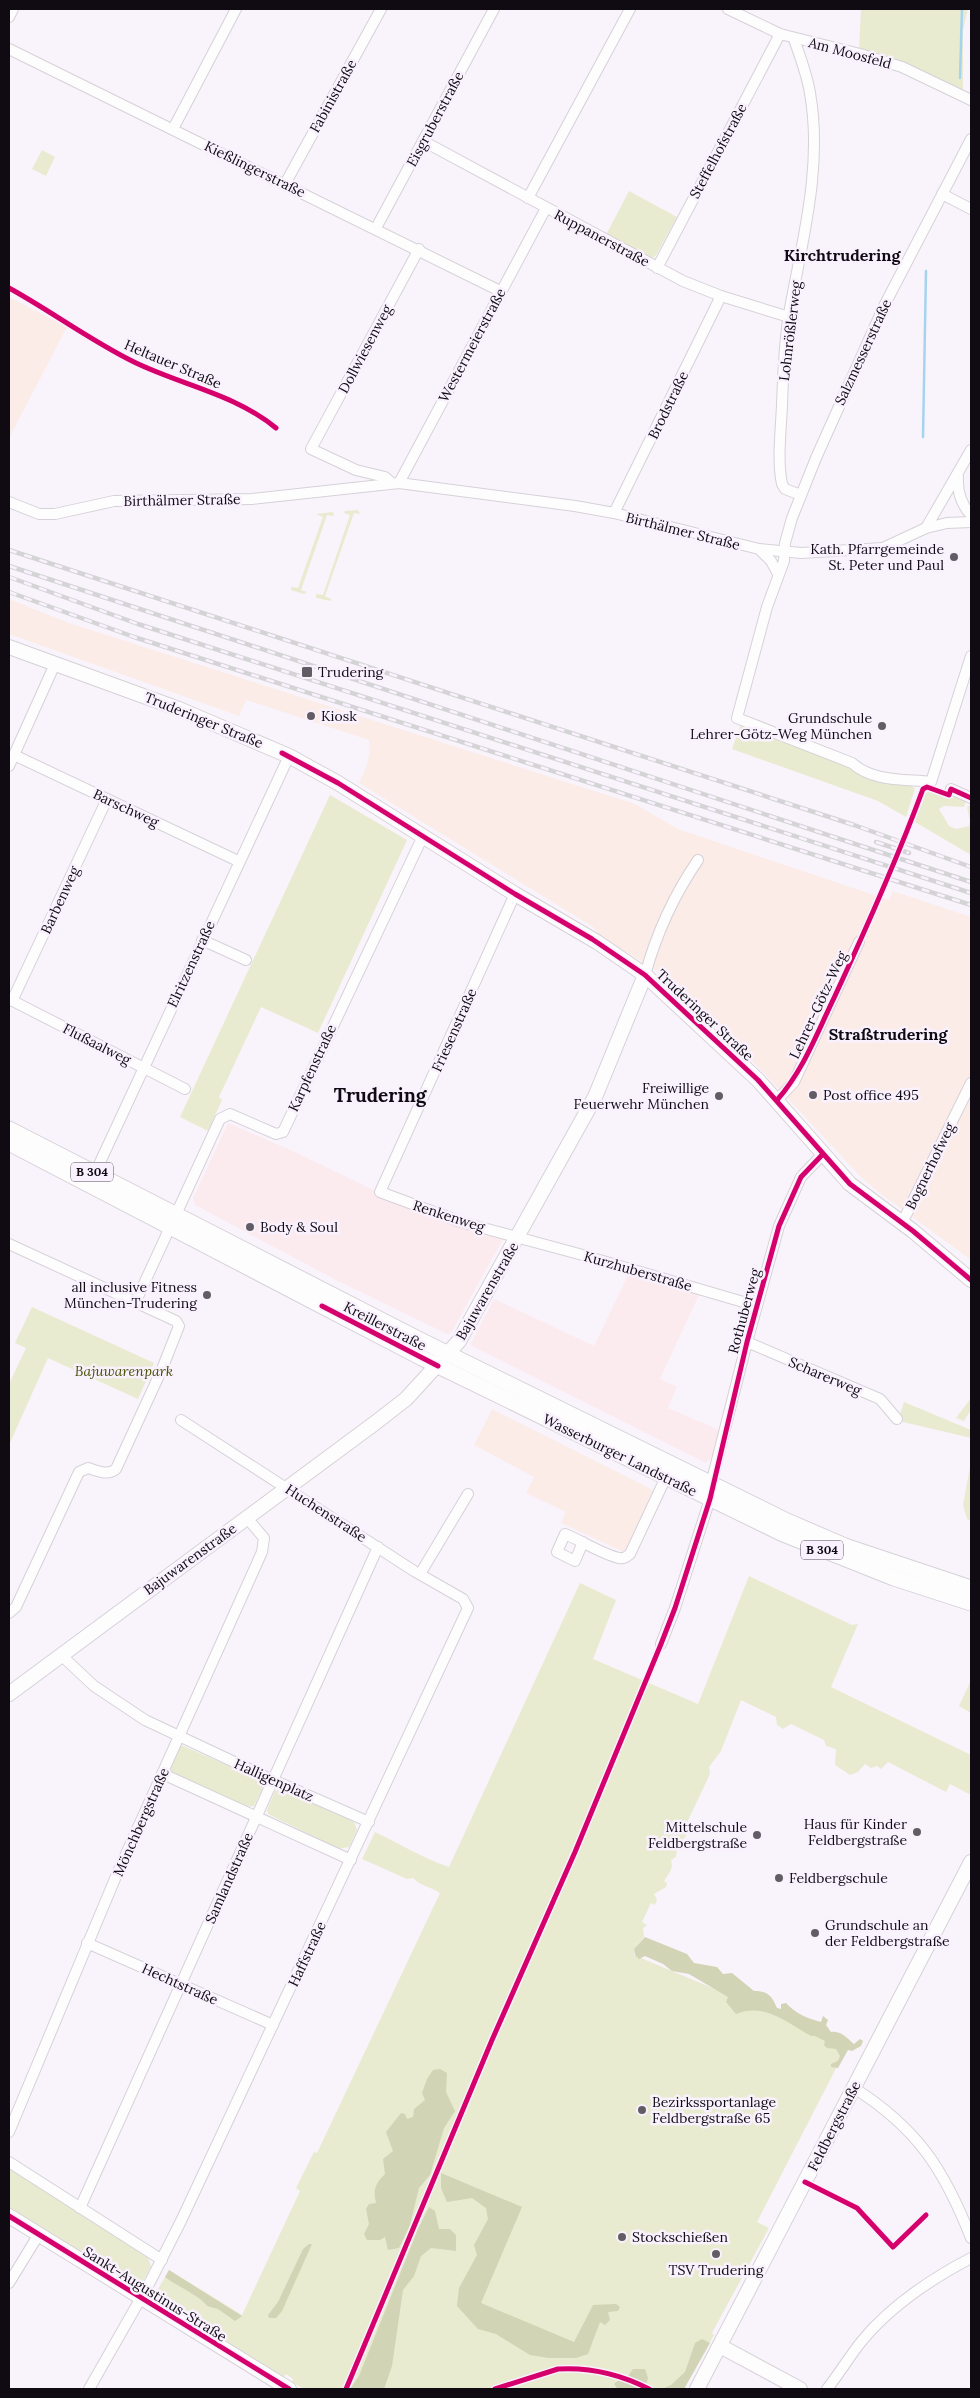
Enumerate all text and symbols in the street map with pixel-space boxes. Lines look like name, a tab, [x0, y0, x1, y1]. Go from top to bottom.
street label: Am Moosfeld	[806, 33, 893, 73]
street label: Fabinistraße	[305, 56, 361, 136]
street label: Eisgruberstraße	[402, 68, 468, 170]
street label: Steffelhofstraße	[685, 100, 751, 202]
street label: Kießlingerstraße	[201, 137, 309, 201]
street label: Ruppanerstraße	[551, 205, 653, 271]
district label: Kirchtrudering	[784, 245, 901, 265]
street label: Lohnrößlerweg	[775, 280, 805, 382]
street label: Westermeierstraße	[434, 285, 510, 405]
street label: Salzmesserstraße	[831, 296, 896, 408]
street label: Dollwiesenweg	[334, 301, 396, 396]
street label: Heltauer Straße	[122, 335, 225, 393]
street label: Brodstraße	[644, 368, 692, 442]
street label: Birthälmer Straße	[123, 490, 241, 510]
street label: Birthälmer Straße	[624, 508, 742, 554]
place label: Kath. Pfarrgemeinde St. Peter und Paul	[810, 540, 944, 574]
marker: Kath. Pfarrgemeinde St. Peter und Paul	[948, 551, 960, 563]
place label: Trudering	[318, 663, 384, 681]
marker: Trudering	[300, 665, 314, 679]
street label: Truderinger Straße	[142, 688, 266, 752]
place label: Kiosk	[321, 707, 357, 725]
place label: Grundschule Lehrer-Götz-Weg München	[690, 709, 872, 743]
marker: Kiosk	[305, 710, 317, 722]
marker: Grundschule Lehrer-Götz-Weg München	[876, 720, 888, 732]
street label: Barschweg	[90, 785, 162, 831]
street label: Barbenweg	[37, 863, 84, 937]
street label: Elritzenstraße	[163, 917, 219, 1010]
street label: Lehrer-Götz-Weg	[785, 948, 851, 1062]
street label: Truderinger Straße	[653, 965, 758, 1065]
street label: Friesenstraße	[427, 985, 481, 1075]
street label: Flußaalweg	[60, 1019, 134, 1069]
street label: Karpfenstraße	[284, 1021, 340, 1114]
district label: Straßtrudering	[829, 1024, 948, 1044]
place label: Freiwillige Feuerwehr München	[573, 1079, 709, 1113]
district label: Trudering	[334, 1083, 428, 1107]
place label: Post office 495	[823, 1086, 919, 1104]
marker: Post office 495	[807, 1089, 819, 1101]
marker: Freiwillige Feuerwehr München	[713, 1090, 725, 1102]
street label: Bognerhofweg	[901, 1119, 959, 1212]
road number: B 304	[71, 1162, 113, 1182]
street label: Renkenweg	[411, 1196, 487, 1236]
place label: Body & Soul	[260, 1218, 338, 1236]
marker: Body & Soul	[244, 1221, 256, 1233]
street label: Bajuwarenstraße	[452, 1238, 523, 1343]
street label: Kurzhuberstraße	[582, 1247, 695, 1295]
street label: Rothuberweg	[724, 1266, 764, 1356]
place label: all inclusive Fitness München-Trudering	[64, 1278, 197, 1312]
marker: all inclusive Fitness München-Trudering	[201, 1289, 213, 1301]
street label: Kreillerstraße	[341, 1297, 430, 1355]
street label: Scharerweg	[786, 1353, 864, 1399]
park label: Bajuwarenpark	[75, 1362, 173, 1380]
street label: Wasserburger Landstraße	[540, 1410, 700, 1500]
street label: Huchenstraße	[282, 1480, 370, 1546]
street label: Bajuwarenstraße	[140, 1519, 240, 1599]
road number: B 304	[801, 1540, 843, 1560]
street label: Halligenplatz	[231, 1754, 317, 1806]
street label: Mönchbergstraße	[109, 1765, 173, 1879]
place label: Haus für Kinder Feldbergstraße	[804, 1815, 907, 1849]
place label: Mittelschule Feldbergstraße	[648, 1818, 747, 1852]
marker: Haus für Kinder Feldbergstraße	[911, 1826, 923, 1838]
street label: Samlandstraße	[201, 1829, 257, 1926]
marker: Mittelschule Feldbergstraße	[751, 1829, 763, 1841]
place label: Feldbergschule	[789, 1869, 888, 1887]
marker: Feldbergschule	[773, 1872, 785, 1884]
place label: Grundschule an der Feldbergstraße	[825, 1916, 950, 1950]
street label: Haffstraße	[284, 1918, 330, 1989]
marker: Grundschule an der Feldbergstraße	[809, 1927, 821, 1939]
street label: Hechtstraße	[139, 1959, 221, 2009]
street label: Feldbergstraße	[804, 2077, 865, 2174]
place label: Bezirkssportanlage Feldbergstraße 65	[652, 2093, 776, 2127]
marker: Bezirkssportanlage Feldbergstraße 65	[636, 2104, 648, 2116]
place label: Stockschießen	[632, 2228, 728, 2246]
marker: Stockschießen	[616, 2231, 628, 2243]
street label: Sankt-Augustinus-Straße	[80, 2242, 230, 2346]
marker: TSV Trudering	[710, 2248, 722, 2260]
place label: TSV Trudering	[668, 2261, 764, 2279]

